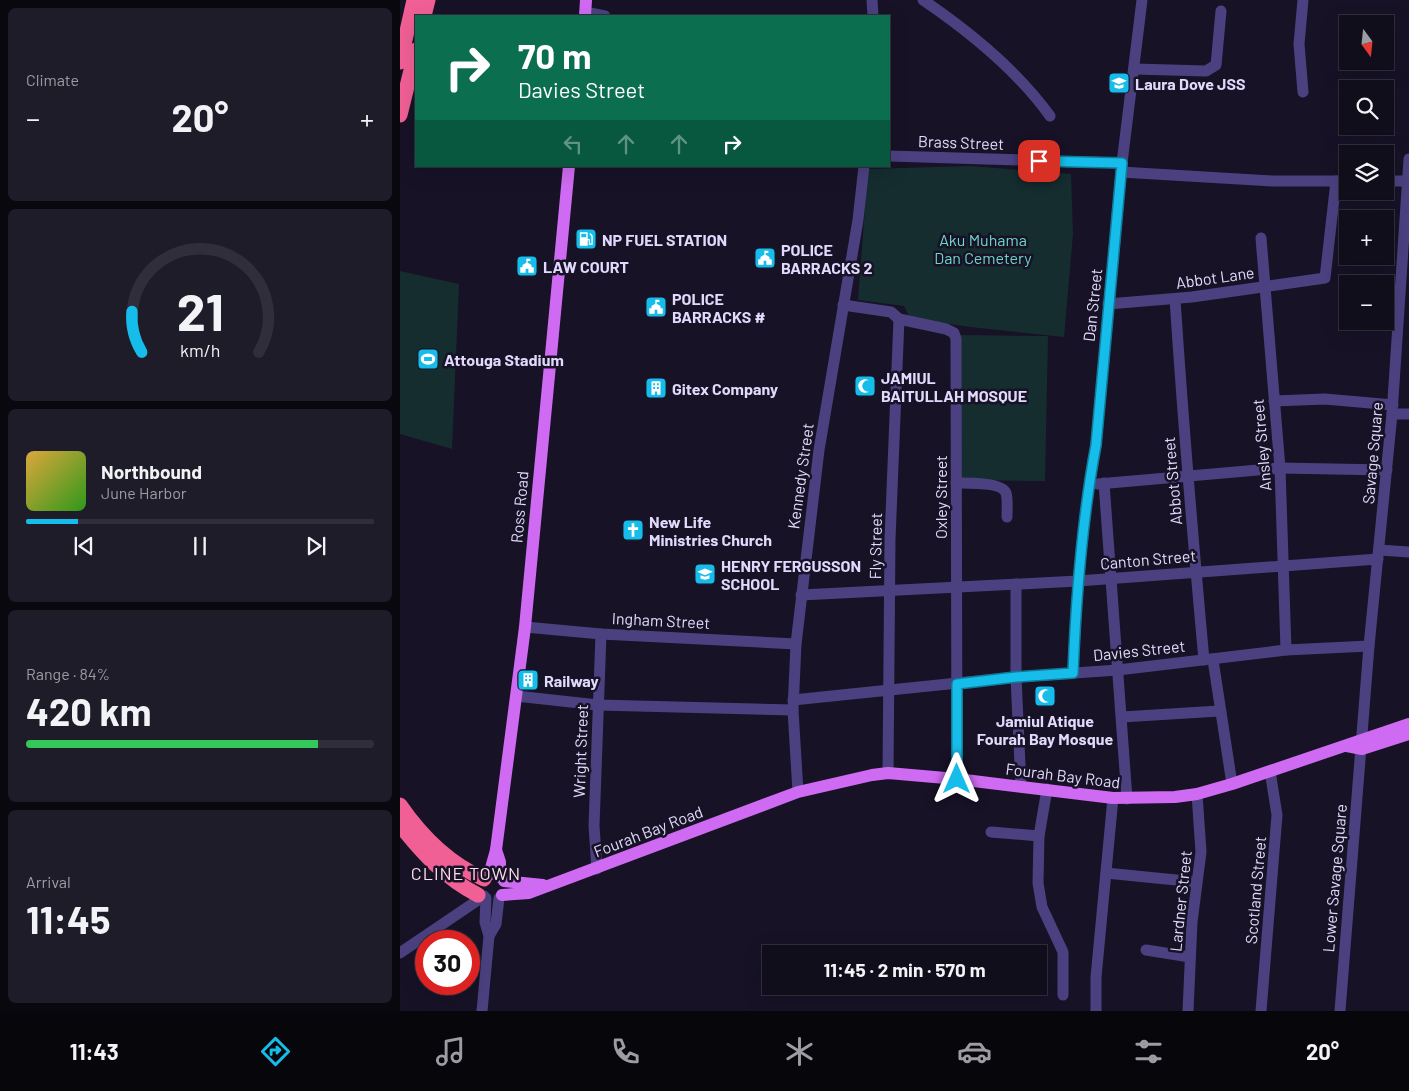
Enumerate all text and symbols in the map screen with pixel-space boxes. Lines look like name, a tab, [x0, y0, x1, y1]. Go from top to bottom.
north arrow	[1339, 15, 1394, 70]
map controls	[1339, 15, 1394, 330]
text: 70 m	[518, 34, 592, 76]
icon: right	[435, 35, 500, 100]
text: Climate	[26, 70, 79, 89]
school or university icon: Laura Dove JSS	[1107, 71, 1131, 95]
place label: Laura Dove JSS	[1135, 74, 1245, 93]
text: Davies Street	[518, 76, 645, 102]
button: search	[1339, 80, 1394, 135]
text: 20°	[171, 94, 229, 140]
text: −	[26, 101, 40, 135]
text: +	[360, 101, 374, 135]
icon: left	[559, 130, 587, 158]
icon: ahead	[612, 130, 640, 158]
icon: ahead	[665, 130, 693, 158]
icon: right	[718, 130, 746, 158]
street label: Brass Street	[918, 131, 1004, 153]
pin	[1018, 140, 1060, 182]
button: layers	[1339, 145, 1394, 200]
icon: arrive	[1025, 147, 1053, 175]
button: +	[1339, 210, 1394, 265]
fuel station icon: NP FUEL STATION	[574, 227, 598, 251]
place label: NP FUEL STATION	[602, 230, 727, 249]
park label: Aku Muhama Dan Cemetery	[934, 230, 1032, 267]
place label: POLICE BARRACKS 2	[781, 240, 872, 277]
public building icon: POLICE BARRACKS 2	[753, 246, 777, 270]
public building icon: LAW COURT	[515, 254, 539, 278]
place label: LAW COURT	[543, 257, 629, 276]
street label: Abbot Lane	[1175, 262, 1255, 292]
street label: Dan Street	[1079, 267, 1105, 343]
button: −	[1339, 275, 1394, 330]
text: 21	[176, 279, 224, 341]
place label: POLICE BARRACKS #	[672, 289, 765, 326]
public building icon: POLICE BARRACKS #	[644, 295, 668, 319]
text: km/h	[180, 339, 220, 361]
sports icon: Attouga Stadium	[416, 347, 440, 371]
place label: Attouga Stadium	[444, 350, 564, 369]
place label: JAMIUL BAITULLAH MOSQUE	[881, 368, 1027, 405]
mosque icon: JAMIUL BAITULLAH MOSQUE	[853, 374, 877, 398]
building icon: Gitex Company	[644, 376, 668, 400]
place label: Gitex Company	[672, 379, 778, 398]
street label: Ansley Street	[1248, 398, 1274, 492]
street label: Savage Square	[1358, 401, 1386, 505]
street label: Kennedy Street	[783, 422, 817, 530]
street label: Abbot Street	[1159, 436, 1185, 526]
street label: Oxley Street	[931, 455, 950, 539]
text: Northbound	[101, 460, 202, 483]
street label: Ross Road	[506, 470, 532, 544]
text: June Harbor	[101, 483, 187, 502]
place label: New Life Ministries Church	[649, 512, 772, 549]
street label: Fly Street	[865, 512, 885, 580]
church icon: New Life Ministries Church	[621, 518, 645, 542]
icon: previous	[70, 532, 98, 560]
icon: pause	[186, 532, 214, 560]
icon: next	[302, 532, 330, 560]
street label: Canton Street	[1099, 545, 1197, 573]
place label: HENRY FERGUSSON SCHOOL	[721, 556, 861, 593]
school or university icon: HENRY FERGUSSON SCHOOL	[693, 562, 717, 586]
street label: Ingham Street	[611, 608, 711, 632]
street label: Davies Street	[1092, 636, 1186, 664]
text: Range · 84%	[26, 664, 110, 683]
building icon: Railway	[516, 668, 540, 692]
place label: Railway	[544, 671, 599, 690]
mosque icon: Jamiul Atique Fourah Bay Mosque	[1033, 684, 1057, 708]
text: 420 km	[26, 688, 152, 734]
street label: Wright Street	[569, 704, 591, 798]
place label: Jamiul Atique Fourah Bay Mosque	[977, 711, 1113, 748]
position arrow	[930, 752, 982, 804]
street label: Fourah Bay Road	[1005, 759, 1121, 791]
street label: Fourah Bay Road	[591, 801, 705, 861]
street label: Lower Savage Square	[1318, 803, 1350, 953]
street label: Scotland Street	[1241, 835, 1269, 945]
street label: Lardner Street	[1165, 850, 1195, 952]
district label: CLINE TOWN	[411, 862, 521, 884]
text: Arrival	[26, 872, 71, 891]
text: 11:45	[26, 896, 110, 942]
speed limit sign: 30	[415, 930, 480, 995]
text: 11:45 · 2 min · 570 m	[823, 958, 986, 981]
icon: directions	[258, 1034, 293, 1069]
icon: music	[433, 1034, 468, 1069]
icon: phone	[608, 1034, 643, 1069]
icon: climate	[782, 1034, 817, 1069]
icon: car	[957, 1034, 992, 1069]
icon: filters	[1131, 1034, 1166, 1069]
text: 11:43	[70, 1038, 119, 1064]
text: 20°	[1306, 1038, 1339, 1064]

